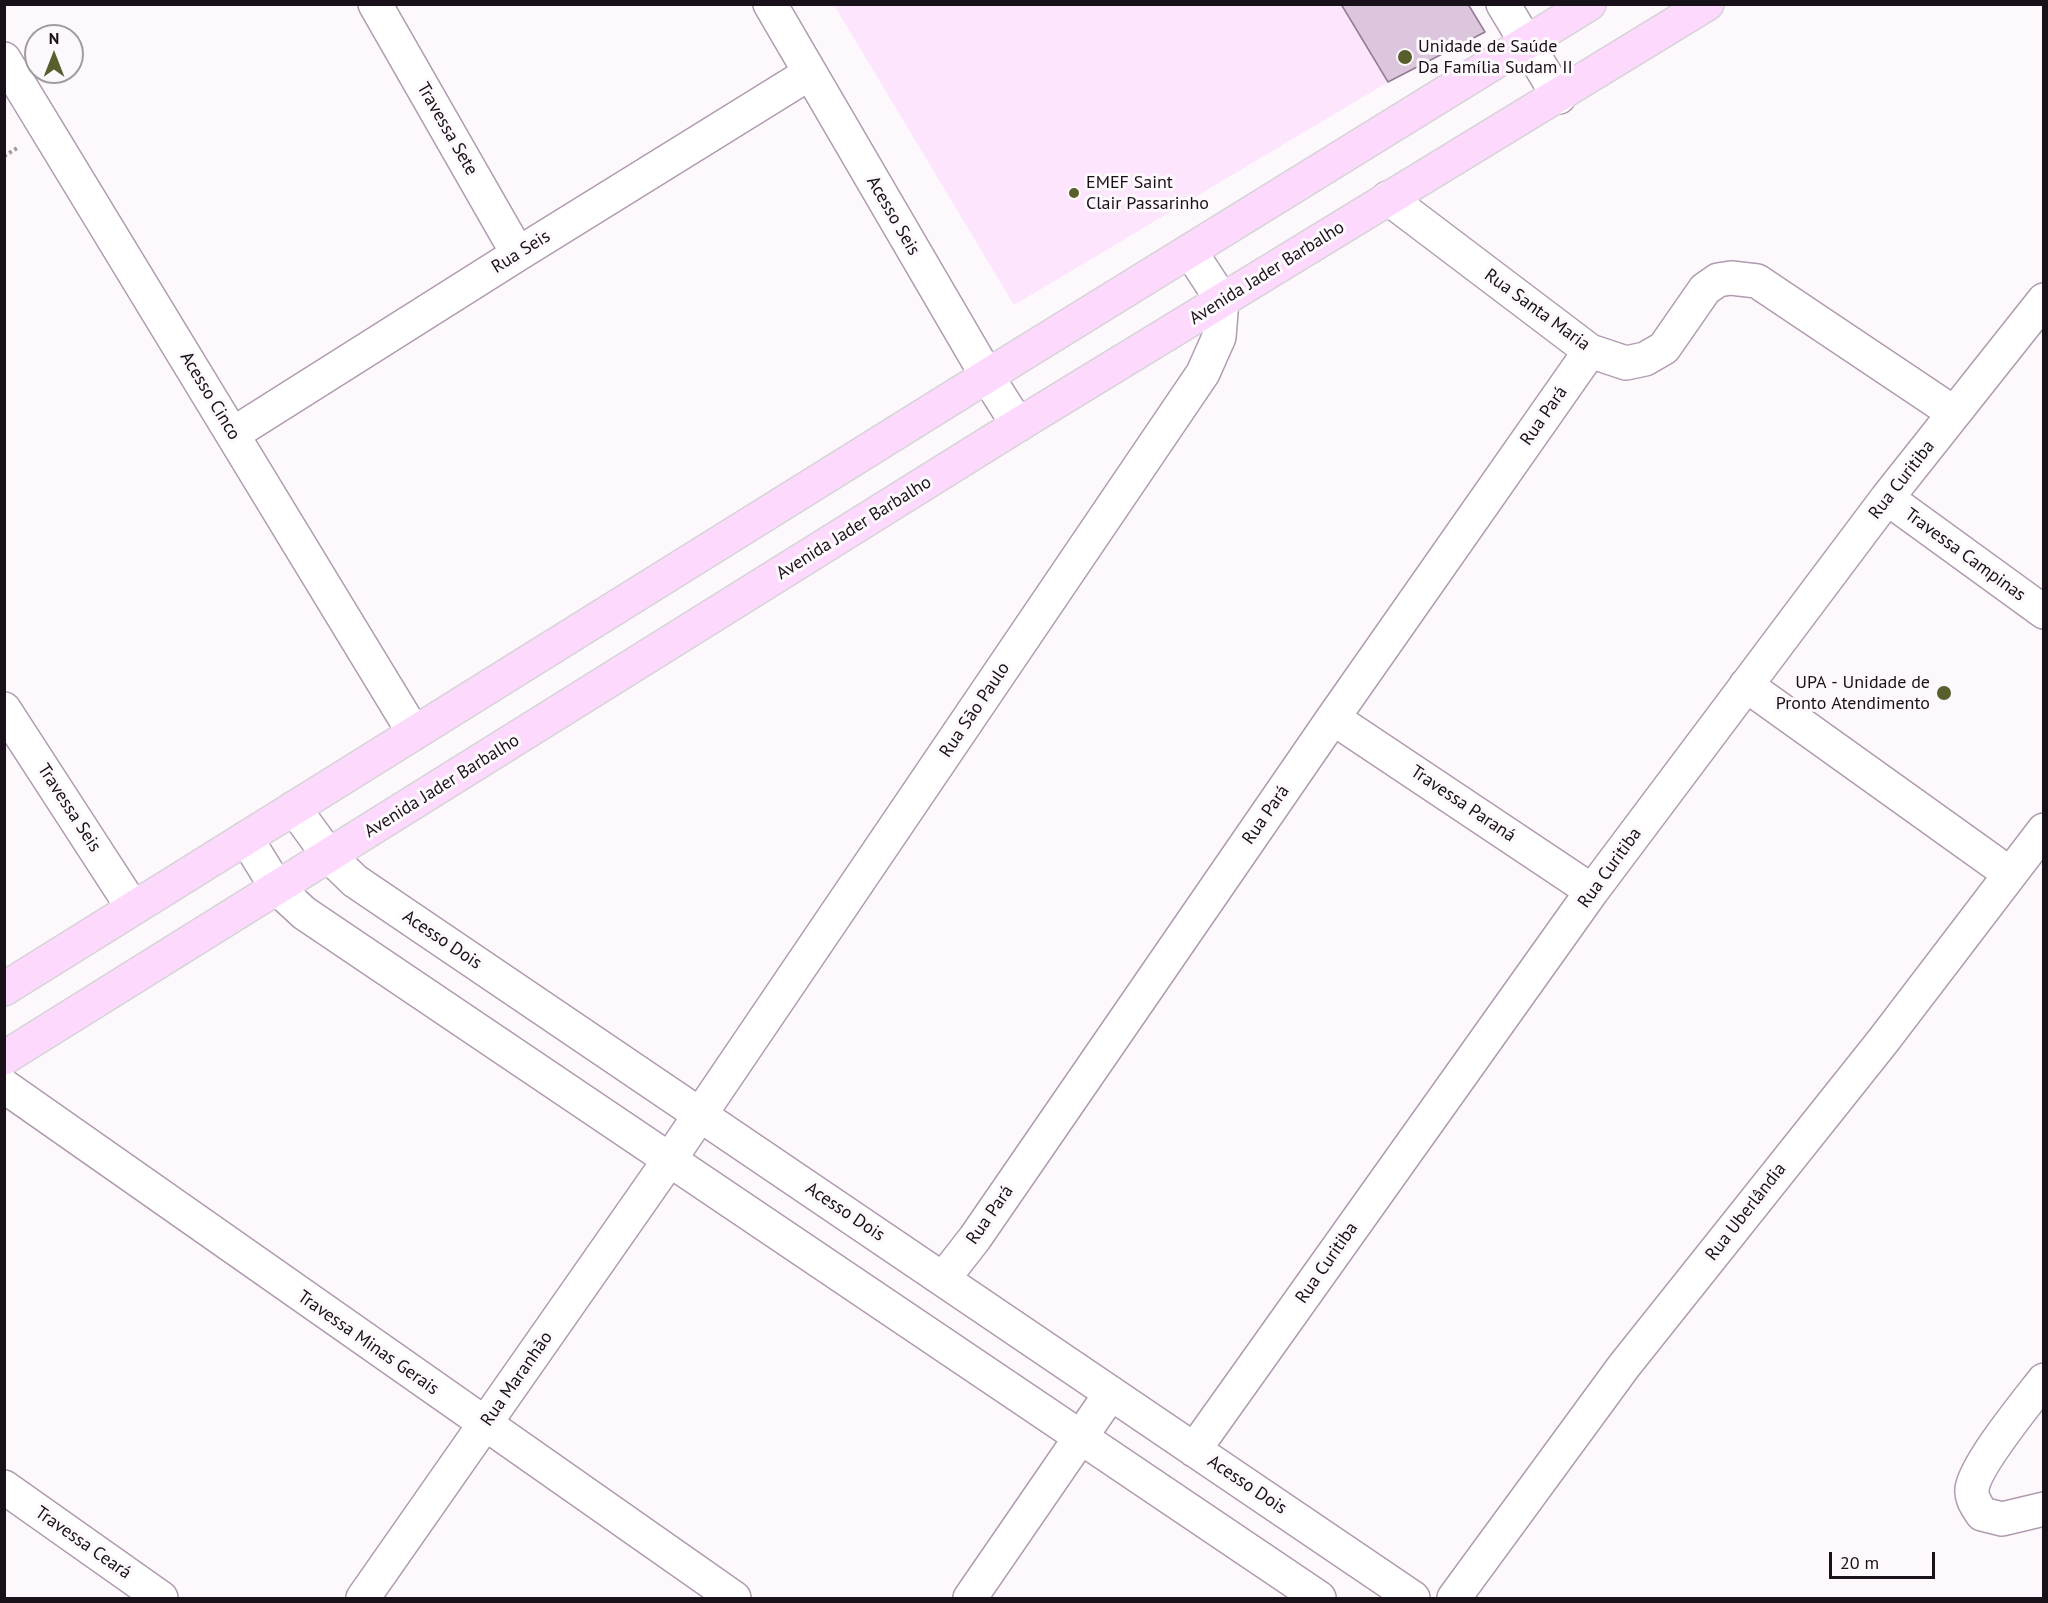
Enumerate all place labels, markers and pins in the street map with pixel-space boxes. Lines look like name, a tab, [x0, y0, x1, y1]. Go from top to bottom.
place label: Unidade de Saúde Da Família Sudam II	[1418, 36, 1573, 78]
marker: Unidade de Saúde Da Família Sudam II	[1396, 48, 1414, 66]
place label: EMEF Saint Clair Passarinho	[1086, 172, 1209, 214]
marker: EMEF Saint Clair Passarinho	[1067, 186, 1081, 200]
place label: UPA - Unidade de Pronto Atendimento	[1776, 672, 1930, 714]
marker: UPA - Unidade de Pronto Atendimento	[1935, 684, 1953, 702]

